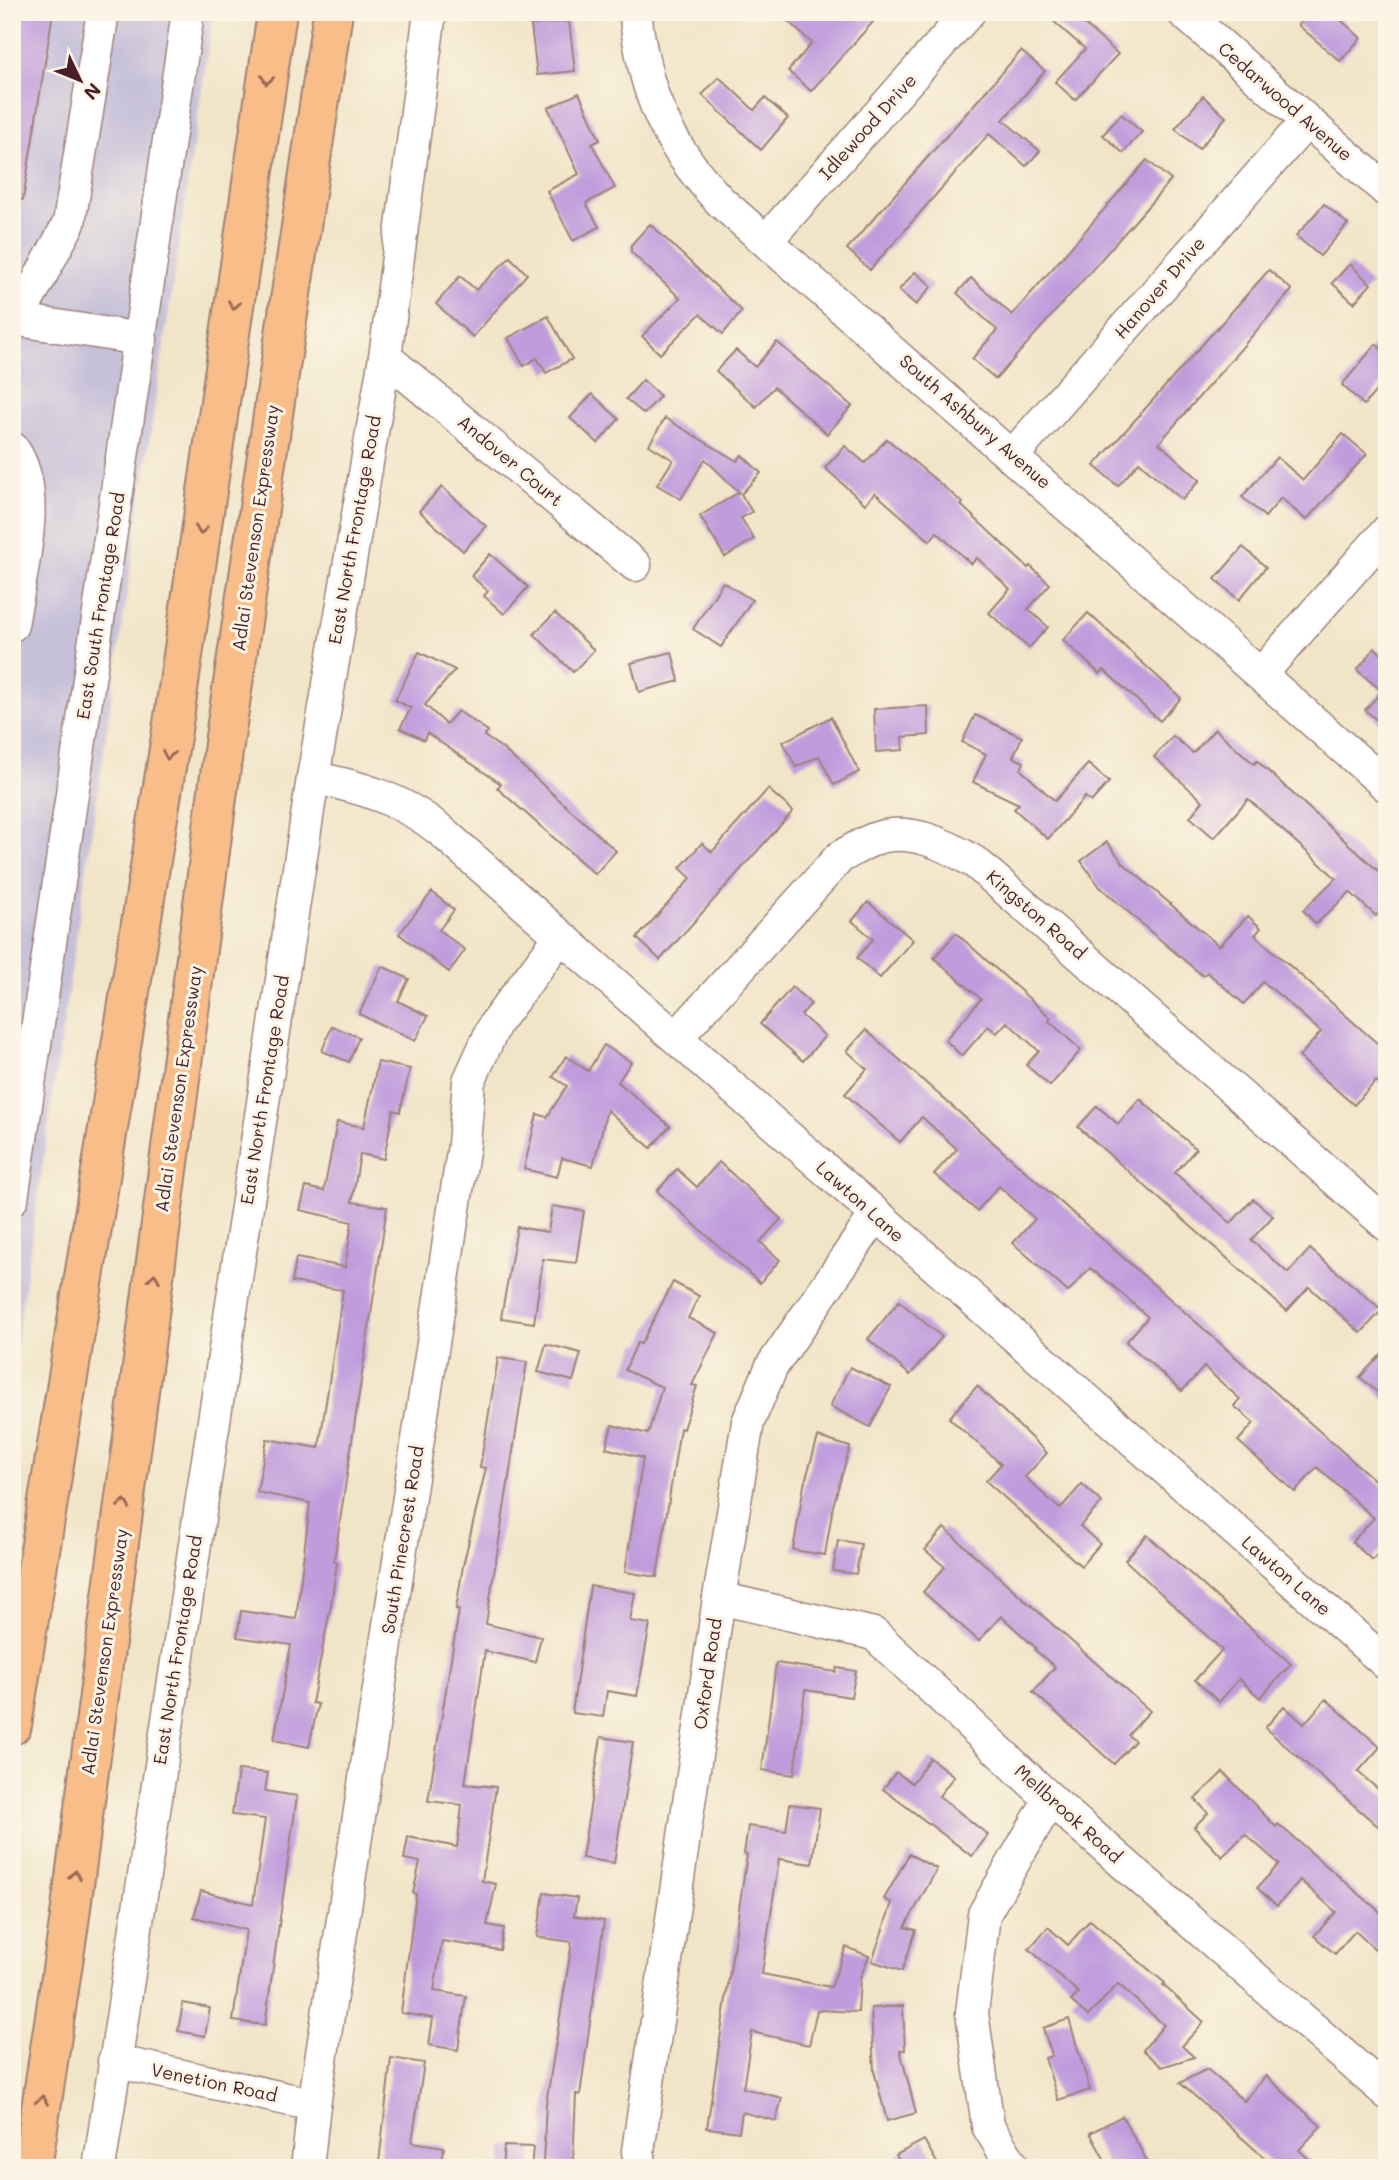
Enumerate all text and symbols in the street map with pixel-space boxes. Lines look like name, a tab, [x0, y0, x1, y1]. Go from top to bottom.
street label: Cedarwood Avenue	[1213, 36, 1358, 166]
north arrow	[46, 46, 116, 116]
street label: Idlewood Drive	[813, 68, 921, 185]
one-way arrow	[260, 74, 275, 86]
text: N	[79, 78, 107, 106]
street label: Hanover Drive	[1108, 231, 1210, 343]
one-way arrow	[227, 299, 242, 311]
street label: South Ashbury Avenue	[895, 349, 1057, 494]
street label: Adlai Stevenson Expressway	[226, 403, 284, 653]
street label: Andover Court	[453, 409, 568, 511]
street label: East North Frontage Road	[322, 414, 386, 646]
street label: East South Frontage Road	[70, 491, 130, 721]
one-way arrow	[194, 524, 209, 536]
one-way arrow	[161, 749, 176, 761]
street label: Kingston Road	[982, 864, 1092, 964]
street label: Adlai Stevenson Expressway	[149, 964, 207, 1214]
street label: East North Frontage Road	[234, 973, 294, 1206]
street label: Lawton Lane	[811, 1155, 910, 1247]
one-way arrow	[146, 1272, 161, 1284]
street label: South Pinecrest Road	[375, 1444, 429, 1636]
one-way arrow	[117, 1498, 132, 1510]
street label: Adlai Stevenson Expressway	[75, 1527, 133, 1777]
street label: Lawton Lane	[1237, 1530, 1336, 1621]
street label: East North Frontage Road	[147, 1533, 207, 1766]
street label: Oxford Road	[687, 1617, 727, 1731]
street label: Mellbrook Road	[1010, 1759, 1127, 1868]
one-way arrow	[68, 1869, 83, 1881]
street label: Venetion Road	[149, 2057, 280, 2107]
one-way arrow	[35, 2094, 50, 2106]

